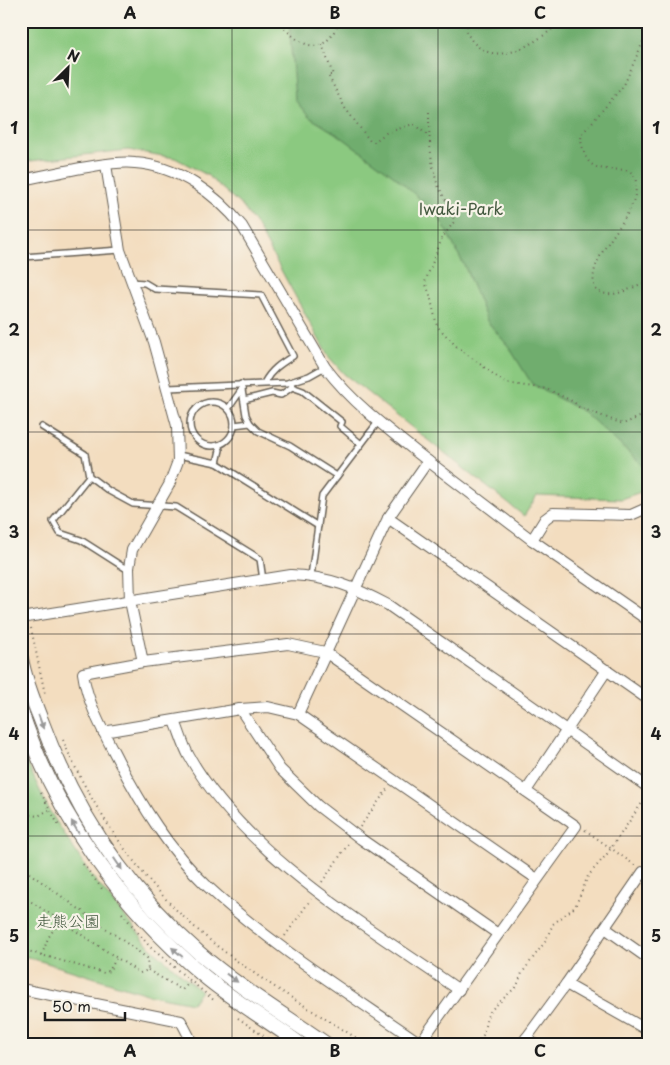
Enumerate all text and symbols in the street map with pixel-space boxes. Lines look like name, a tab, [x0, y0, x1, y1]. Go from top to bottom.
text: A	[124, 0, 137, 24]
text: B	[330, 0, 341, 24]
text: C	[534, 0, 546, 24]
north arrow	[42, 42, 92, 92]
text: N	[64, 44, 83, 68]
text: 1	[10, 115, 18, 139]
text: 1	[652, 115, 660, 139]
park label: Iwaki-Park	[419, 196, 504, 220]
text: 2	[8, 317, 20, 341]
text: 2	[650, 317, 662, 341]
text: 3	[9, 519, 19, 543]
text: 3	[651, 519, 661, 543]
one-way arrow	[37, 715, 45, 730]
text: 4	[9, 721, 20, 745]
text: 4	[651, 721, 662, 745]
one-way arrow	[71, 819, 79, 834]
one-way arrow	[113, 857, 123, 871]
park label: 走熊公園	[36, 908, 100, 932]
text: 5	[9, 923, 19, 947]
text: 5	[651, 923, 661, 947]
one-way arrow	[172, 946, 184, 958]
one-way arrow	[225, 973, 238, 984]
scale bar	[45, 990, 125, 1022]
text: 50 m	[52, 994, 91, 1017]
text: A	[124, 1038, 137, 1062]
text: B	[330, 1038, 341, 1062]
text: C	[534, 1038, 546, 1062]

